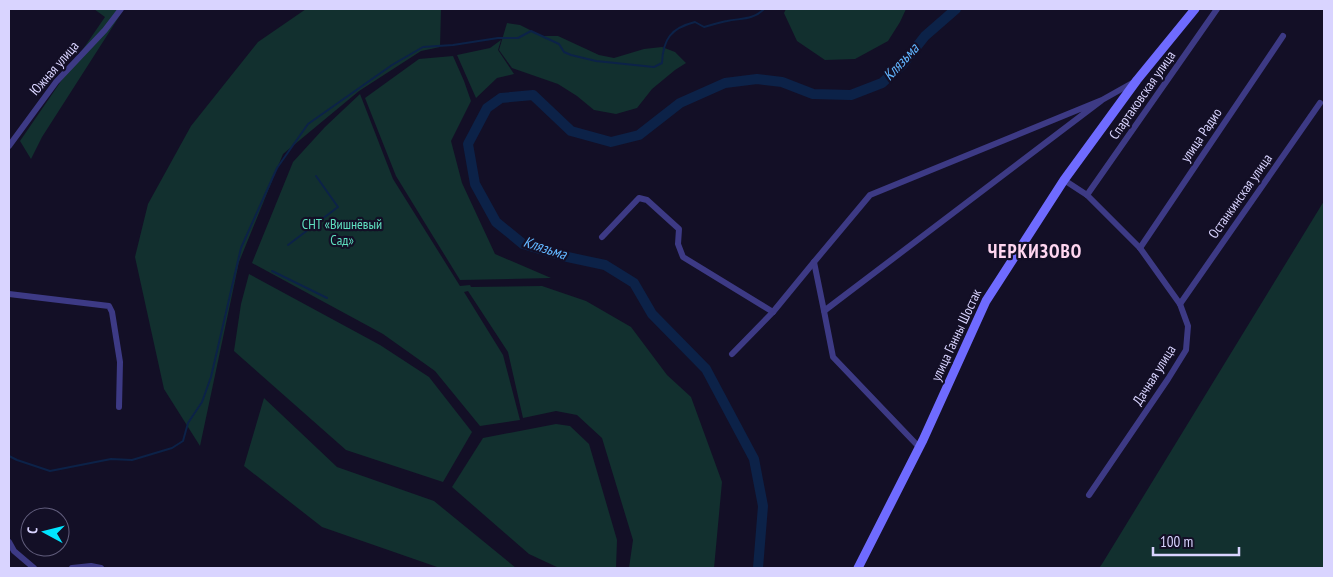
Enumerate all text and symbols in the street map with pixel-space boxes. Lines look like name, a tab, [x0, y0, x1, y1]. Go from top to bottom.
street label: Южная улица	[25, 37, 83, 99]
water label: Клязьма	[879, 38, 923, 84]
street label: Спартаковская улица	[1105, 47, 1179, 143]
street label: улица Радио	[1176, 104, 1226, 166]
street label: Останкинская улица	[1204, 150, 1276, 242]
park label: СНТ «Вишнёвый Сад»	[302, 215, 382, 249]
water label: Клязьма	[521, 232, 570, 264]
district label: ЧЕРКИЗОВО	[988, 239, 1082, 263]
street label: улица Ганны Шостак	[927, 285, 985, 384]
street label: Дачная улица	[1128, 342, 1180, 408]
north arrow	[20, 507, 70, 557]
scale bar	[1153, 524, 1239, 556]
text: С	[23, 526, 41, 535]
text: 100 m	[1160, 532, 1193, 551]

